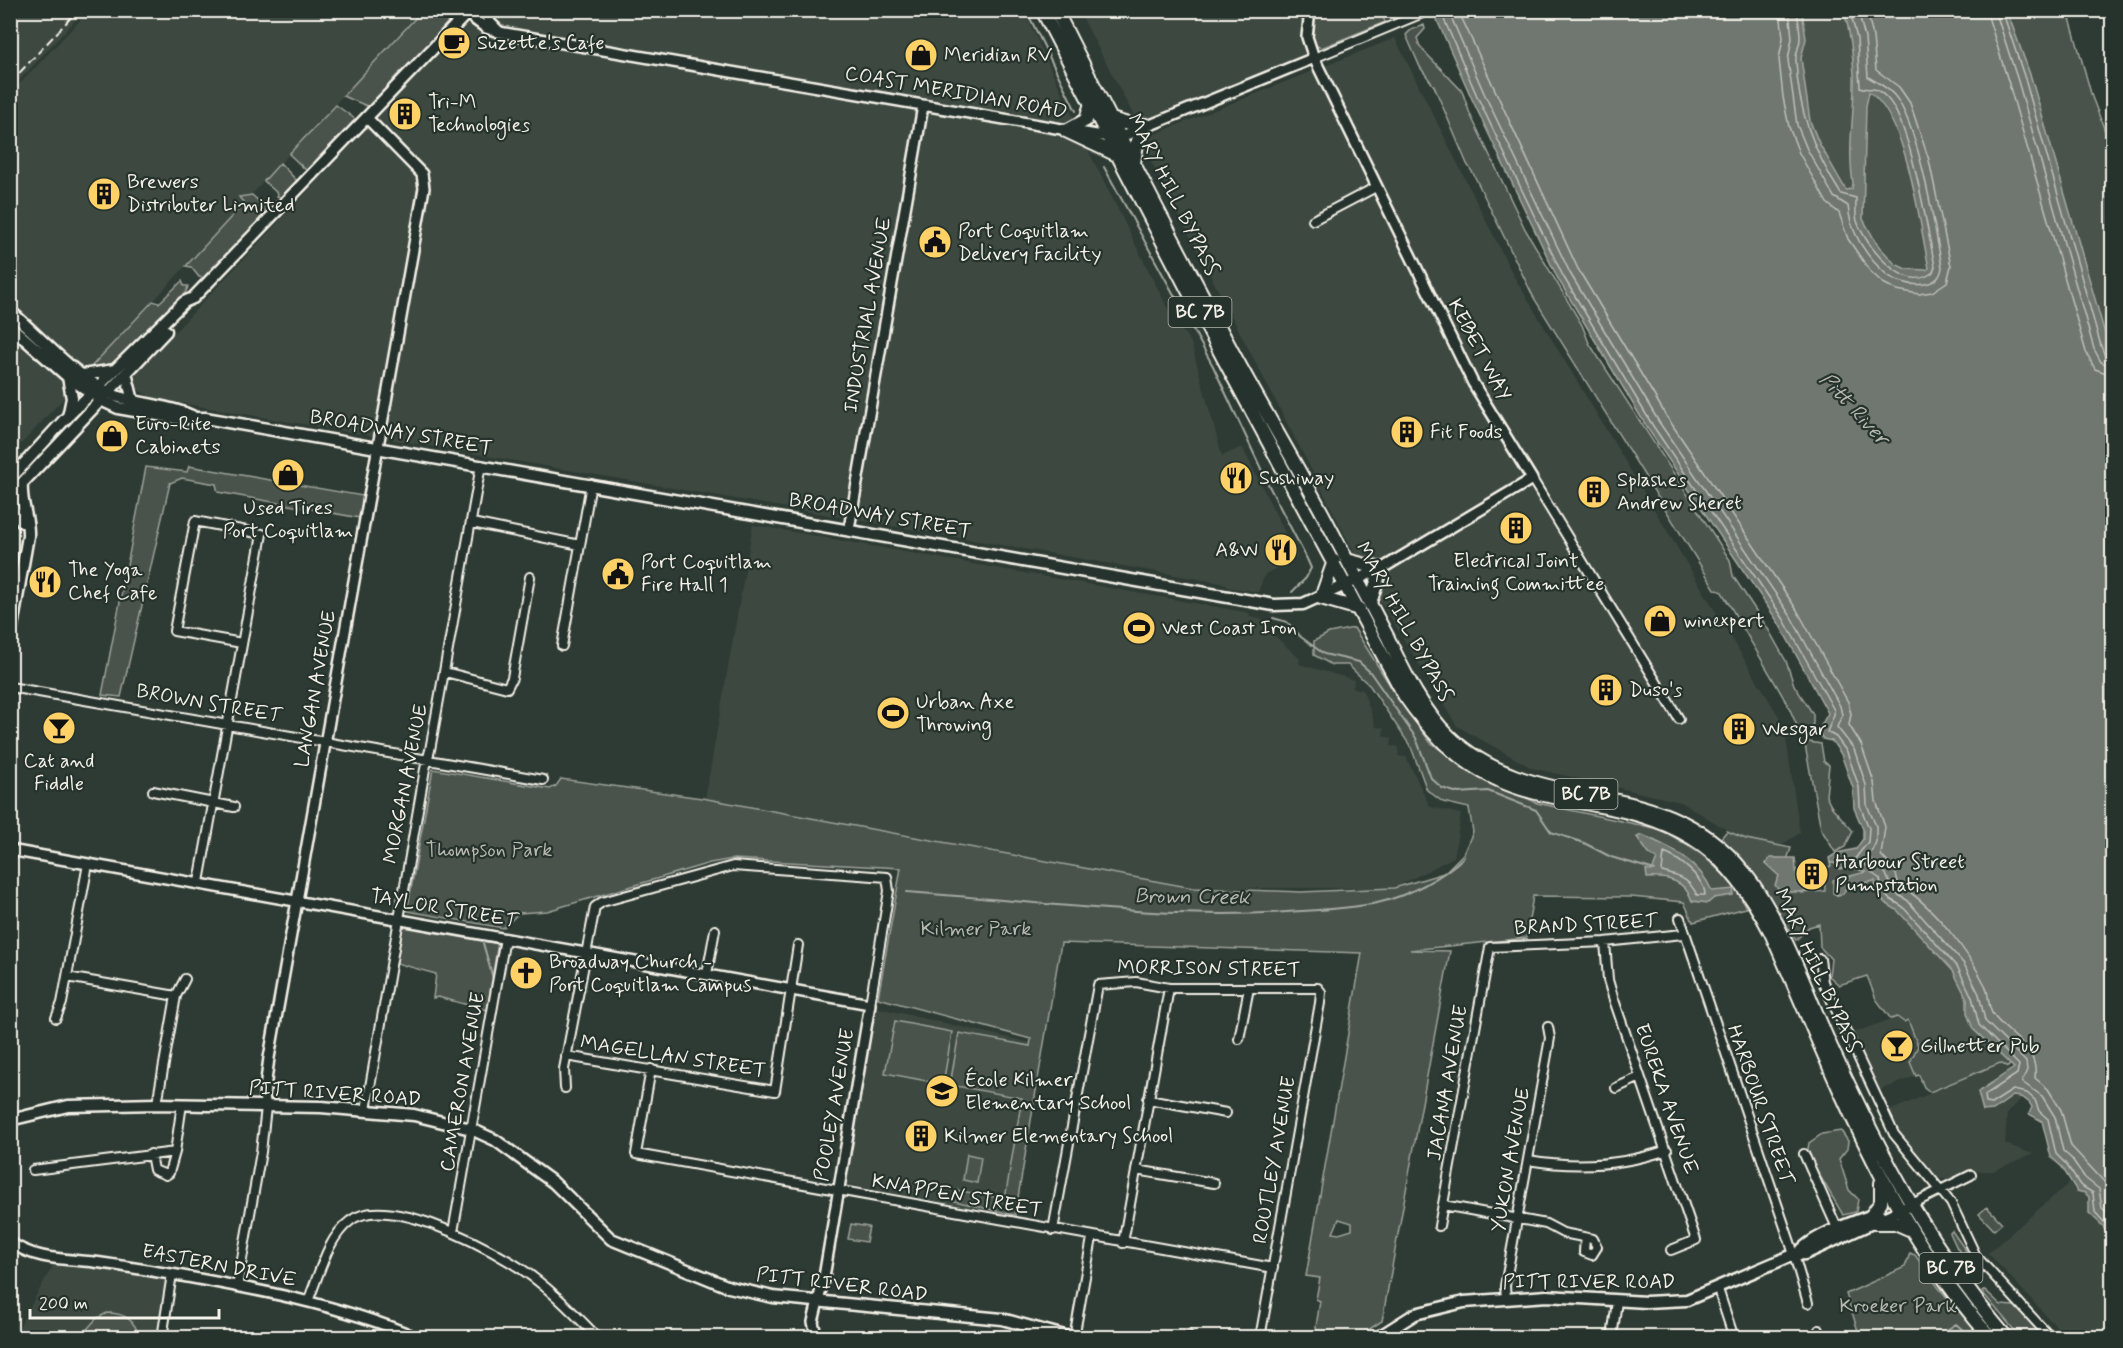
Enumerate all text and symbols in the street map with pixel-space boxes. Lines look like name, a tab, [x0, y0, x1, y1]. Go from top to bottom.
cafe icon: Suzette's Cafe	[436, 25, 472, 61]
place label: Suzette's Cafe	[477, 30, 605, 57]
shop icon: Meridian RV	[903, 37, 939, 73]
place label: Meridian RV	[944, 42, 1053, 69]
street label: COAST MERIDIAN ROAD	[843, 60, 1069, 126]
place label: Tri-M Technologies	[428, 89, 530, 140]
building icon: Tri-M Technologies	[387, 96, 423, 132]
street label: MARY HILL BYPASS	[1120, 109, 1226, 281]
place label: Brewers Distributer Limited	[127, 169, 295, 219]
building icon: Brewers Distributer Limited	[86, 176, 122, 212]
street label: INDUSTRIAL AVENUE	[837, 215, 899, 415]
place label: Port Coquitlam Delivery Facility	[958, 218, 1102, 268]
public building icon: Port Coquitlam Delivery Facility	[917, 224, 953, 260]
street label: KEBET WAY	[1441, 294, 1517, 406]
road number: BC 7B	[1168, 297, 1232, 327]
water label: Pitt River	[1813, 366, 1897, 454]
street label: BROADWAY STREET	[308, 404, 494, 462]
place label: Euro-Rite Cabinets	[135, 411, 221, 461]
building icon: Fit Foods	[1389, 414, 1425, 450]
shop icon: Euro-Rite Cabinets	[94, 418, 130, 454]
place label: Fit Foods	[1430, 419, 1502, 446]
shop icon: Used Tires Port Coquitlam	[270, 457, 306, 493]
restaurant icon: Sushiway	[1218, 460, 1254, 496]
place label: Sushiway	[1259, 465, 1334, 492]
place label: Splashes Andrew Sheret	[1617, 467, 1742, 517]
building icon: Splashes Andrew Sheret	[1576, 474, 1612, 510]
street label: BROADWAY STREET	[787, 487, 973, 545]
place label: Used Tires Port Coquitlam	[223, 495, 353, 545]
building icon: Electrical Joint Training Committee	[1498, 510, 1534, 546]
restaurant icon: A&W	[1263, 532, 1299, 568]
place label: A&W	[1215, 537, 1258, 564]
street label: MARY HILL BYPASS	[1349, 537, 1459, 707]
place label: Electrical Joint Training Committee	[1428, 548, 1604, 600]
place label: Port Coquitlam Fire Hall 1	[641, 549, 772, 599]
public building icon: Port Coquitlam Fire Hall 1	[600, 556, 636, 592]
place label: The Yoga Chef Cafe	[68, 557, 157, 607]
restaurant icon: The Yoga Chef Cafe	[27, 564, 63, 600]
shop icon: winexpert	[1642, 603, 1678, 639]
street label: LANGAN AVENUE	[289, 608, 343, 770]
place label: winexpert	[1683, 608, 1764, 635]
sports icon: West Coast Iron	[1121, 610, 1157, 646]
place label: West Coast Iron	[1162, 615, 1297, 642]
building icon: Duso's	[1588, 672, 1624, 708]
place label: Duso's	[1629, 677, 1683, 704]
street label: BROWN STREET	[134, 678, 285, 730]
place label: Urban Axe Throwing	[916, 689, 1014, 740]
sports icon: Urban Axe Throwing	[875, 695, 911, 731]
street label: MORGAN AVENUE	[377, 702, 435, 866]
bar icon: Cat and Fiddle	[41, 710, 77, 746]
building icon: Wesgar	[1721, 711, 1757, 747]
place label: Wesgar	[1762, 716, 1827, 744]
place label: Cat and Fiddle	[23, 748, 95, 798]
road number: BC 7B	[1554, 779, 1618, 809]
park label: Thompson Park	[426, 837, 552, 864]
place label: Harbour Street Pumpstation	[1835, 849, 1965, 899]
building icon: Harbour Street Pumpstation	[1794, 856, 1830, 892]
water label: Brown Creek	[1134, 882, 1251, 912]
street label: TAYLOR STREET	[368, 883, 522, 936]
street label: MARY HILL BYPASS	[1767, 884, 1867, 1058]
street label: BRAND STREET	[1514, 908, 1660, 942]
park label: Kilmer Park	[921, 916, 1031, 943]
place label: Broadway Church - Port Coquitlam Campus	[549, 949, 752, 999]
street label: MORRISON STREET	[1117, 954, 1301, 984]
church icon: Broadway Church - Port Coquitlam Campus	[508, 955, 544, 991]
street label: CAMERON AVENUE	[434, 990, 492, 1174]
street label: JACANA AVENUE	[1421, 1003, 1475, 1163]
street label: EUREKA AVENUE	[1628, 1020, 1704, 1178]
street label: HARBOUR STREET	[1720, 1021, 1800, 1190]
street label: POOLEY AVENUE	[808, 1026, 862, 1184]
bar icon: Gillnetter Pub	[1879, 1028, 1915, 1064]
street label: MAGELLAN STREET	[578, 1029, 768, 1085]
place label: Gillnetter Pub	[1920, 1033, 2040, 1060]
place label: École Kilmer Elementary School	[965, 1067, 1131, 1117]
school or university icon: École Kilmer Elementary School	[924, 1073, 960, 1109]
street label: ROUTLEY AVENUE	[1247, 1074, 1303, 1246]
street label: PITT RIVER ROAD	[248, 1075, 422, 1113]
street label: YUKON AVENUE	[1485, 1086, 1537, 1234]
building icon: Kilmer Elementary School	[903, 1118, 939, 1154]
place label: Kilmer Elementary School	[944, 1123, 1173, 1150]
street label: KNAPPEN STREET	[870, 1168, 1044, 1224]
street label: EASTERN DRIVE	[139, 1238, 299, 1294]
road number: BC 7B	[1920, 1253, 1982, 1283]
street label: PITT RIVER ROAD	[755, 1261, 929, 1309]
street label: PITT RIVER ROAD	[1503, 1269, 1675, 1296]
scale bar	[30, 1282, 219, 1320]
text: 200 m	[39, 1292, 88, 1316]
park label: Kroeker Park	[1839, 1293, 1957, 1320]

